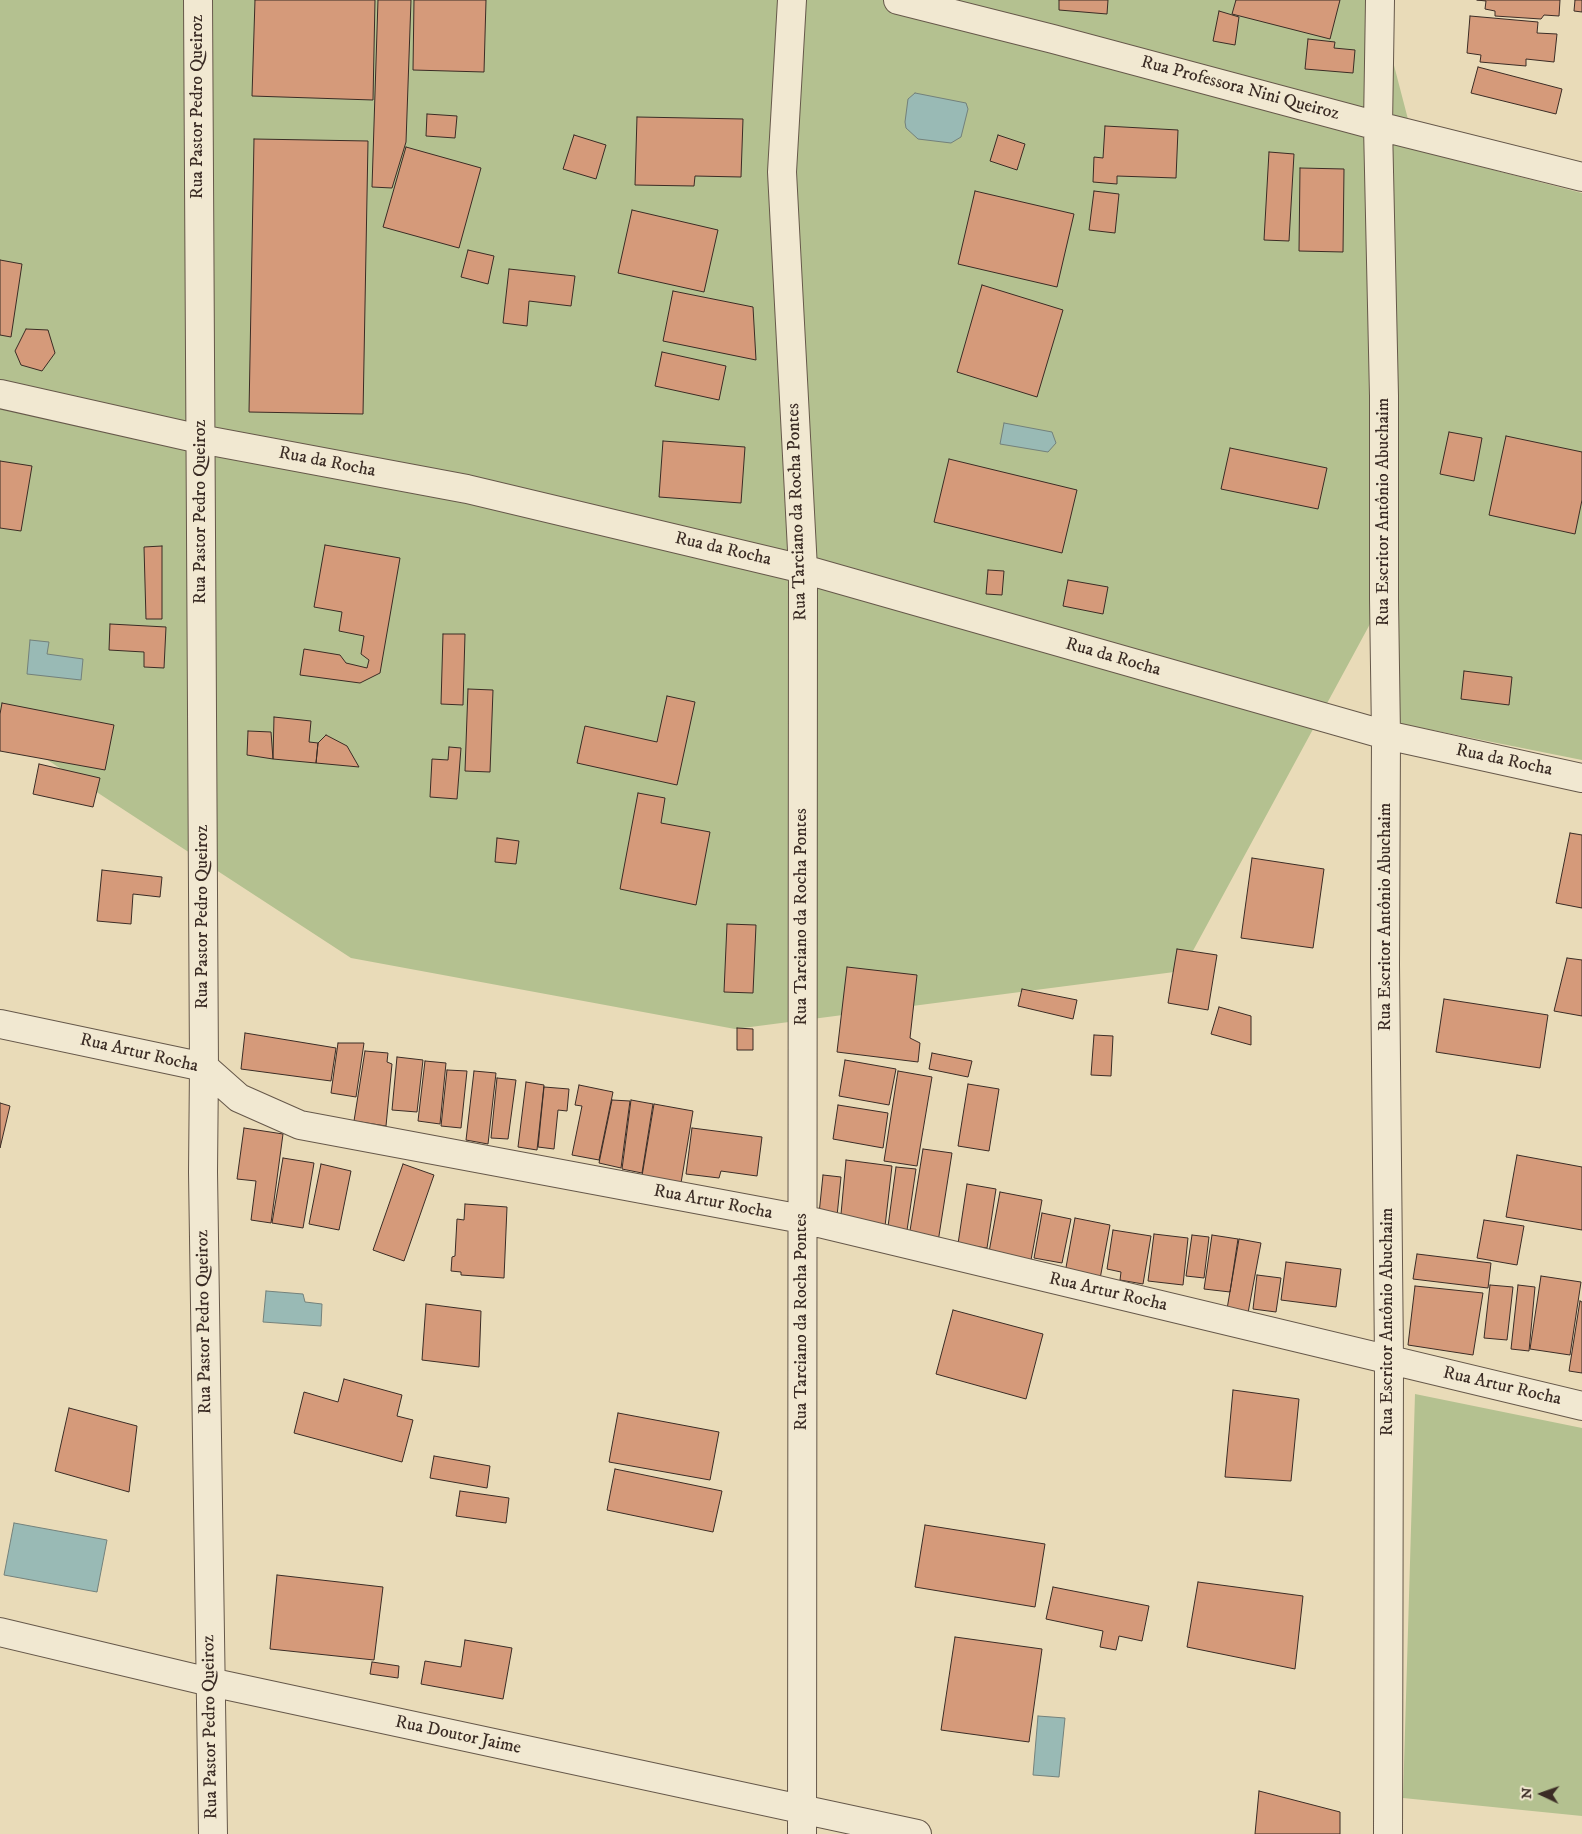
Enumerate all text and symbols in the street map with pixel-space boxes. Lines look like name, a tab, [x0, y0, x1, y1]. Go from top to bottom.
street label: Rua Pastor Pedro Queiroz	[187, 15, 209, 199]
street label: Rua Professora Nini Queiroz	[1139, 52, 1341, 126]
street label: Rua Escritor Antônio Abuchaim	[1373, 398, 1395, 626]
street label: Rua Tarciano da Rocha Pontes	[783, 403, 813, 621]
street label: Rua Pastor Pedro Queiroz	[190, 420, 212, 604]
street label: Rua da Rocha	[277, 443, 377, 483]
street label: Rua da Rocha	[673, 528, 773, 572]
street label: Rua da Rocha	[1063, 634, 1163, 682]
street label: Rua da Rocha	[1454, 740, 1554, 782]
street label: Rua Escritor Antônio Abuchaim	[1375, 803, 1397, 1031]
street label: Rua Tarciano da Rocha Pontes	[791, 808, 813, 1026]
street label: Rua Pastor Pedro Queiroz	[192, 825, 214, 1009]
street label: Rua Artur Rocha	[78, 1030, 200, 1078]
street label: Rua Artur Rocha	[652, 1181, 774, 1225]
street label: Rua Escritor Antônio Abuchaim	[1377, 1208, 1399, 1436]
street label: Rua Tarciano da Rocha Pontes	[791, 1213, 813, 1431]
street label: Rua Pastor Pedro Queiroz	[193, 1230, 217, 1414]
street label: Rua Artur Rocha	[1047, 1269, 1169, 1317]
street label: Rua Artur Rocha	[1441, 1363, 1563, 1411]
street label: Rua Pastor Pedro Queiroz	[199, 1635, 223, 1819]
street label: Rua Doutor Jaime	[393, 1712, 523, 1760]
north arrow	[1517, 1769, 1567, 1819]
text: N	[1518, 1787, 1536, 1799]

